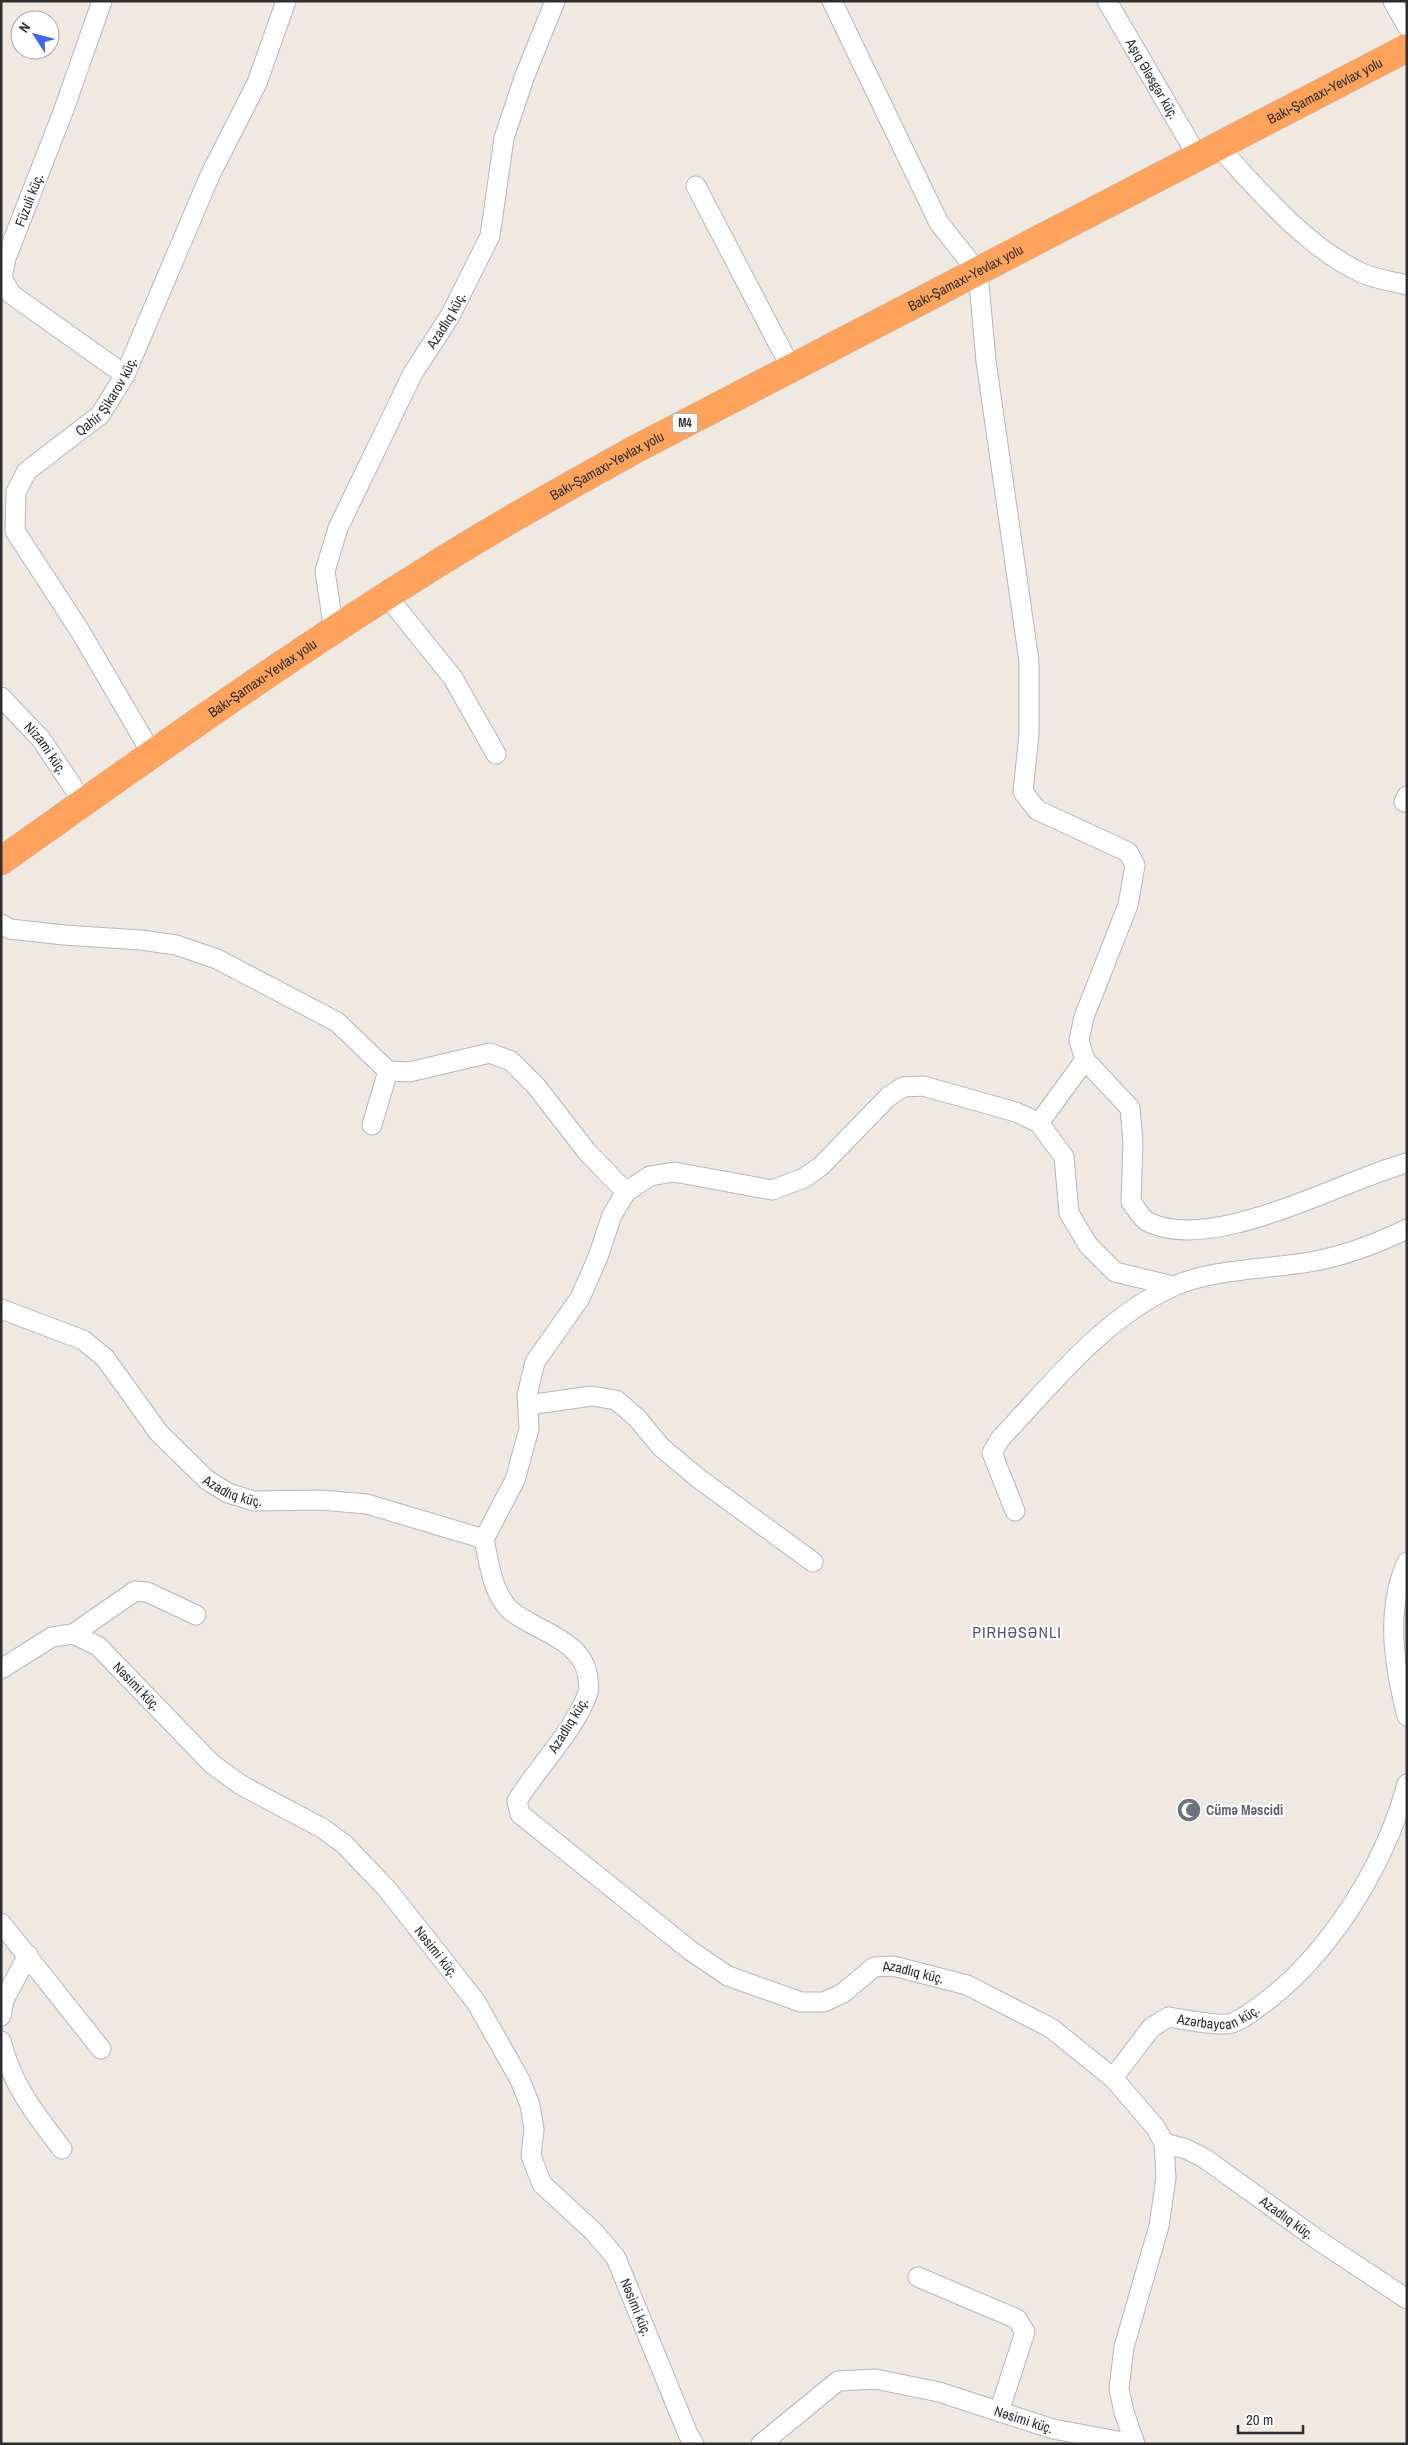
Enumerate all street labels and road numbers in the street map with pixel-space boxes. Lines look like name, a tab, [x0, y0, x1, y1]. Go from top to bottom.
street label: Aşıq Ələsgər küç.	[1121, 34, 1183, 122]
street label: Bakı-Şamaxı-Yevlax yolu	[1264, 53, 1386, 128]
street label: Füzuli küç.	[11, 171, 47, 229]
street label: Bakı-Şamaxı-Yevlax yolu	[905, 240, 1026, 315]
street label: Azadlıq küç.	[422, 289, 469, 353]
street label: Qahir Şikarov küç.	[71, 354, 141, 440]
road number: M4	[672, 413, 698, 432]
street label: Bakı-Şamaxı-Yevlax yolu	[547, 427, 667, 504]
street label: Bakı-Şamaxı-Yevlax yolu	[204, 635, 320, 721]
street label: Nizami küç.	[20, 718, 71, 778]
street label: Azadlıq küç.	[199, 1470, 262, 1510]
street label: Nəsimi küç.	[109, 1658, 164, 1714]
street label: Azadlıq küç.	[543, 1694, 592, 1757]
street label: Nəsimi küç.	[411, 1922, 462, 1981]
street label: Azadlıq küç.	[881, 1957, 946, 1988]
street label: Azərbaycan küç.	[1175, 2001, 1263, 2033]
street label: Azadlıq küç.	[1255, 2191, 1318, 2243]
street label: Nəsimi küç.	[616, 2276, 656, 2339]
street label: Nəsimi küç.	[992, 2402, 1055, 2437]

